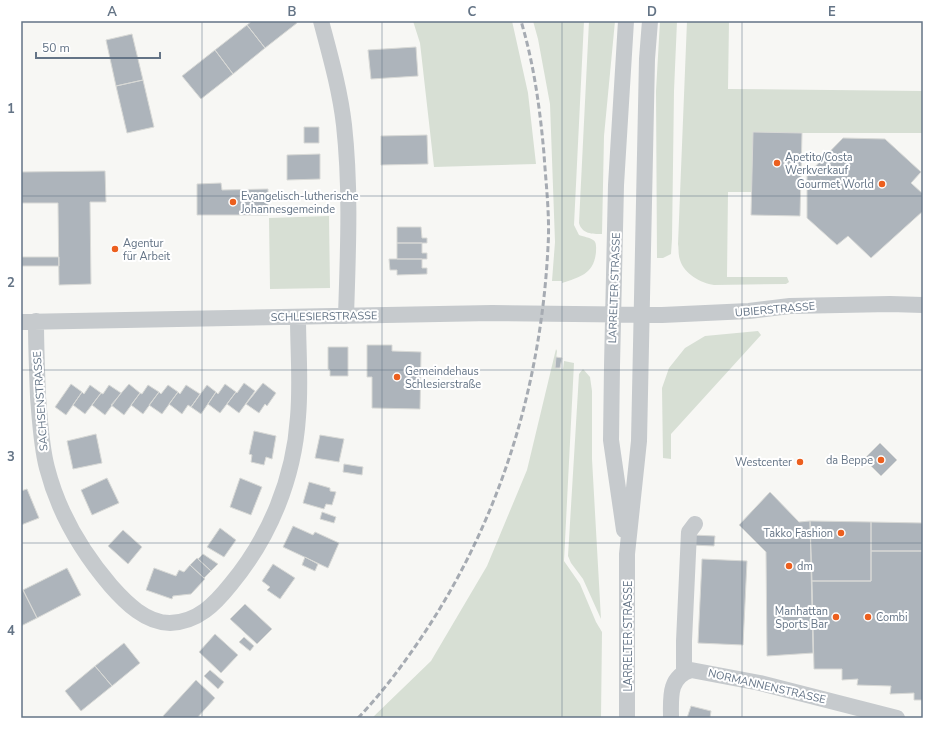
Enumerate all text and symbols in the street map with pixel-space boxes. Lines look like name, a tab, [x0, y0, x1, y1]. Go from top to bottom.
text: A	[107, 3, 117, 21]
text: B	[288, 3, 297, 21]
text: C	[468, 3, 477, 21]
text: D	[647, 3, 657, 21]
text: E	[828, 3, 836, 21]
scale bar	[36, 34, 160, 60]
text: 50 m	[42, 40, 70, 56]
text: 1	[7, 100, 15, 118]
place label: Apetito/Costa Werkverkauf	[785, 150, 853, 178]
marker: Apetito/Costa Werkverkauf	[772, 158, 782, 168]
place label: Gourmet World	[797, 177, 874, 192]
marker: Gourmet World	[877, 179, 887, 189]
place label: Evangelisch-lutherische Johannesgemeinde	[240, 189, 359, 217]
marker: Evangelisch-lutherische Johannesgemeinde	[228, 197, 238, 207]
street label: LARRELTER STRASSE	[605, 232, 624, 344]
place label: Agentur für Arbeit	[123, 236, 170, 264]
marker: Agentur für Arbeit	[110, 244, 120, 254]
text: 2	[7, 274, 15, 292]
street label: UBIERSTRASSE	[734, 299, 816, 320]
street label: SCHLESIERSTRASSE	[271, 308, 377, 325]
street label: SACHSENSTRASSE	[30, 351, 51, 451]
place label: Gemeindehaus Schlesierstraße	[405, 364, 481, 392]
marker: Gemeindehaus Schlesierstraße	[392, 372, 402, 382]
text: 3	[7, 448, 15, 466]
place label: da Beppe	[826, 453, 873, 468]
place label: Westcenter	[735, 455, 792, 470]
marker: da Beppe	[876, 455, 886, 465]
marker: Westcenter	[795, 457, 805, 467]
place label: Takko Fashion	[763, 526, 833, 541]
marker: Takko Fashion	[836, 528, 846, 538]
place label: dm	[797, 559, 813, 574]
marker: dm	[784, 561, 794, 571]
street label: LARRELTER STRASSE	[621, 580, 636, 692]
place label: Manhattan Sports Bar	[775, 604, 828, 632]
place label: Combi	[876, 610, 908, 625]
marker: Manhattan Sports Bar	[831, 612, 841, 622]
marker: Combi	[863, 612, 873, 622]
text: 4	[7, 622, 15, 640]
street label: NORMANNENSTRASSE	[706, 666, 827, 707]

